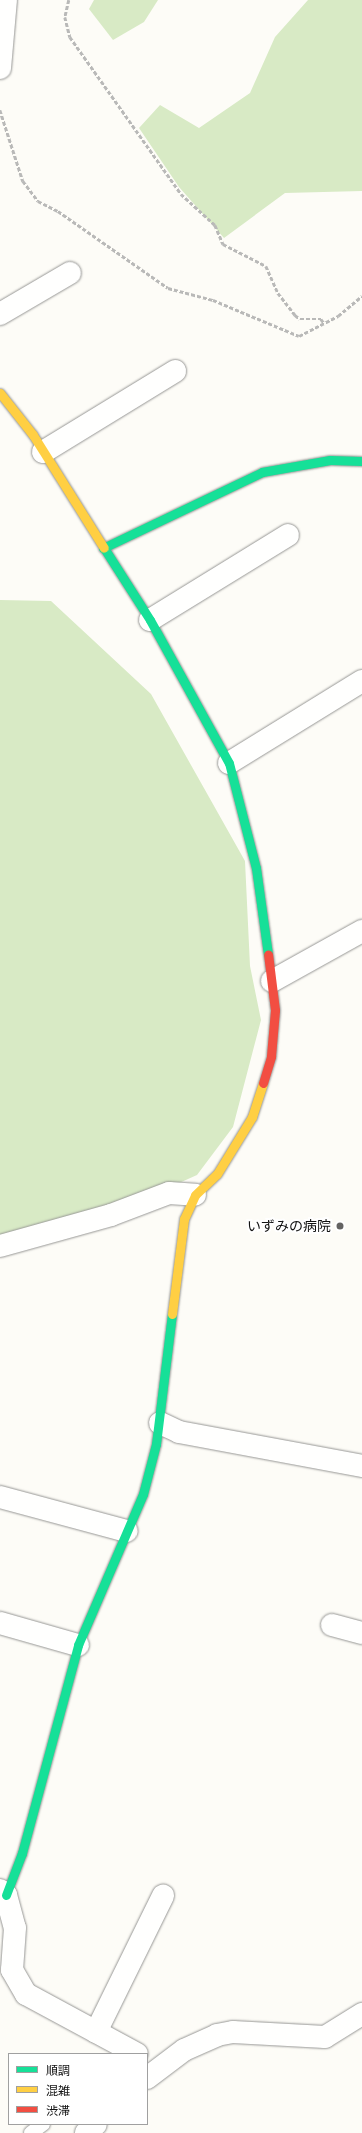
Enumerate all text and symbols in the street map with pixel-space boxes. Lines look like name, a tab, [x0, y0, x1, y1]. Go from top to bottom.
place label: いずみの病院	[247, 1218, 331, 1234]
marker: いずみの病院	[334, 1220, 346, 1232]
legend	[8, 2053, 148, 2125]
text: 順調	[46, 2063, 70, 2078]
text: 混雑	[46, 2083, 70, 2098]
text: 渋滞	[46, 2103, 70, 2118]

